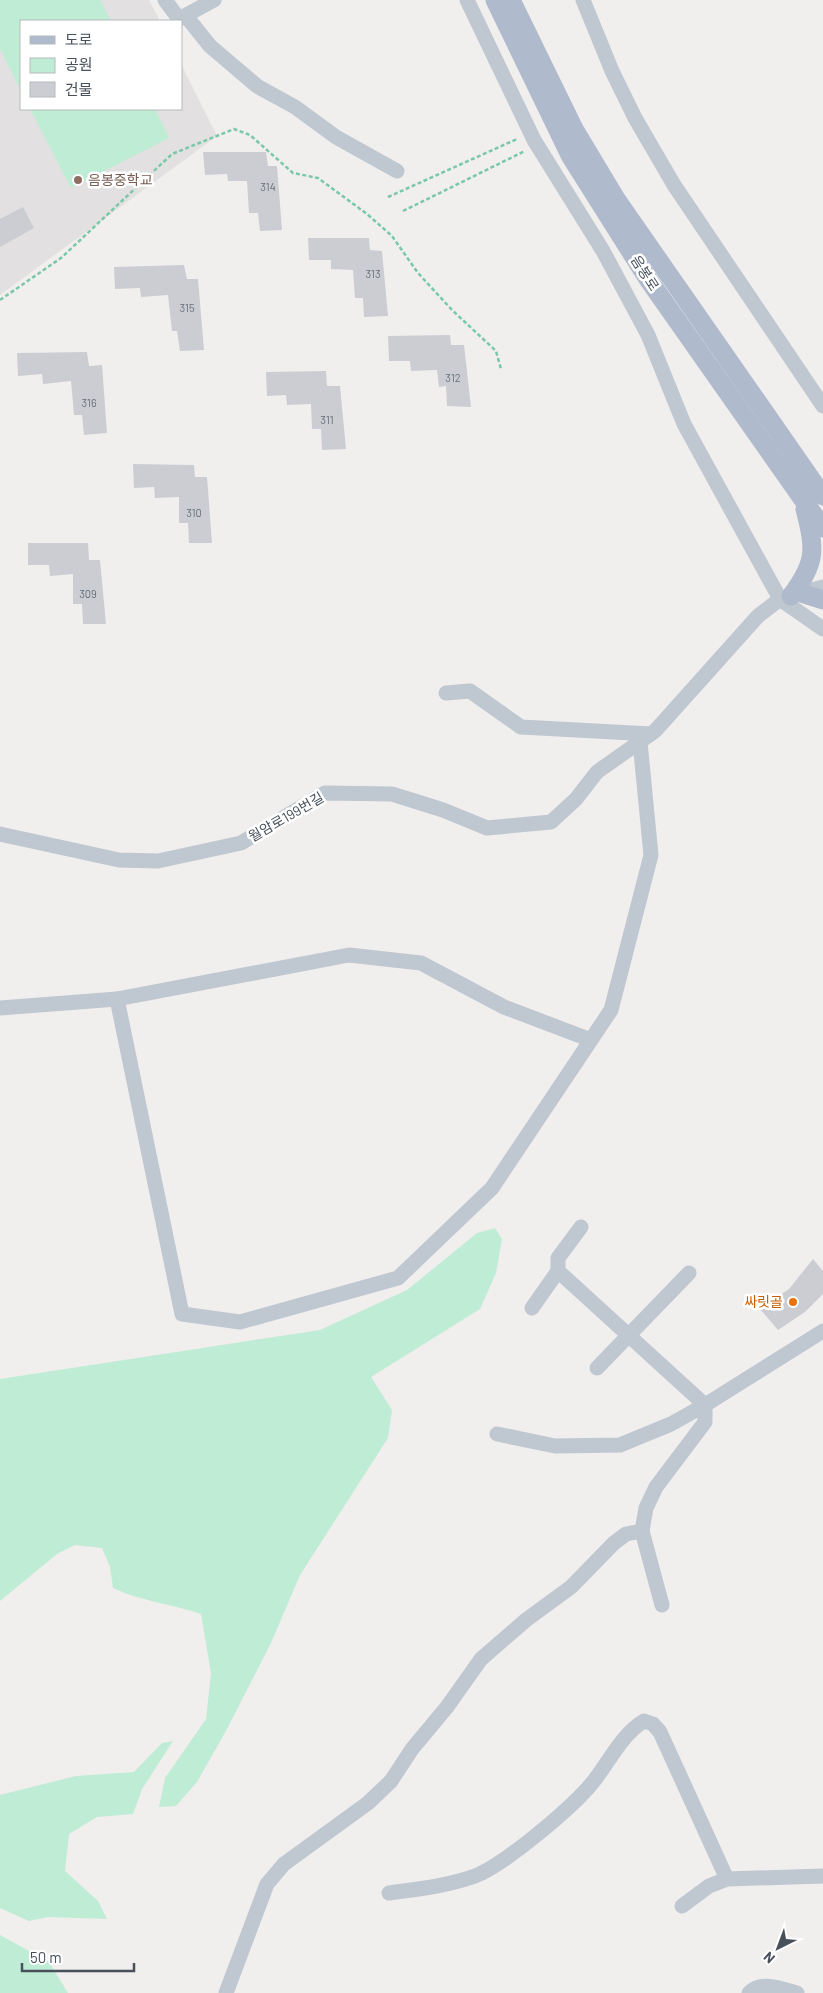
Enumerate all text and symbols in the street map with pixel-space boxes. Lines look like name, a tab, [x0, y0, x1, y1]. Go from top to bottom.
legend	[20, 20, 182, 110]
text: 도로	[65, 30, 93, 48]
text: 공원	[65, 55, 93, 73]
text: 건물	[65, 80, 93, 98]
place label: 음봉중학교	[88, 171, 153, 188]
marker: 음봉중학교	[72, 174, 84, 186]
house number: 314	[260, 180, 276, 193]
street label: 음봉로	[628, 252, 663, 294]
house number: 313	[365, 267, 381, 280]
house number: 315	[179, 301, 195, 314]
house number: 312	[445, 371, 461, 384]
house number: 316	[81, 396, 97, 409]
house number: 311	[320, 413, 334, 426]
house number: 310	[186, 506, 202, 519]
house number: 309	[79, 587, 97, 600]
street label: 월암로199번길	[245, 788, 326, 845]
place label: 싸릿골	[744, 1293, 783, 1310]
marker: 싸릿골	[787, 1296, 799, 1308]
north arrow	[753, 1923, 803, 1973]
scale bar	[22, 1940, 135, 1972]
text: 50 m	[30, 1948, 62, 1966]
text: N	[760, 1949, 778, 1967]

